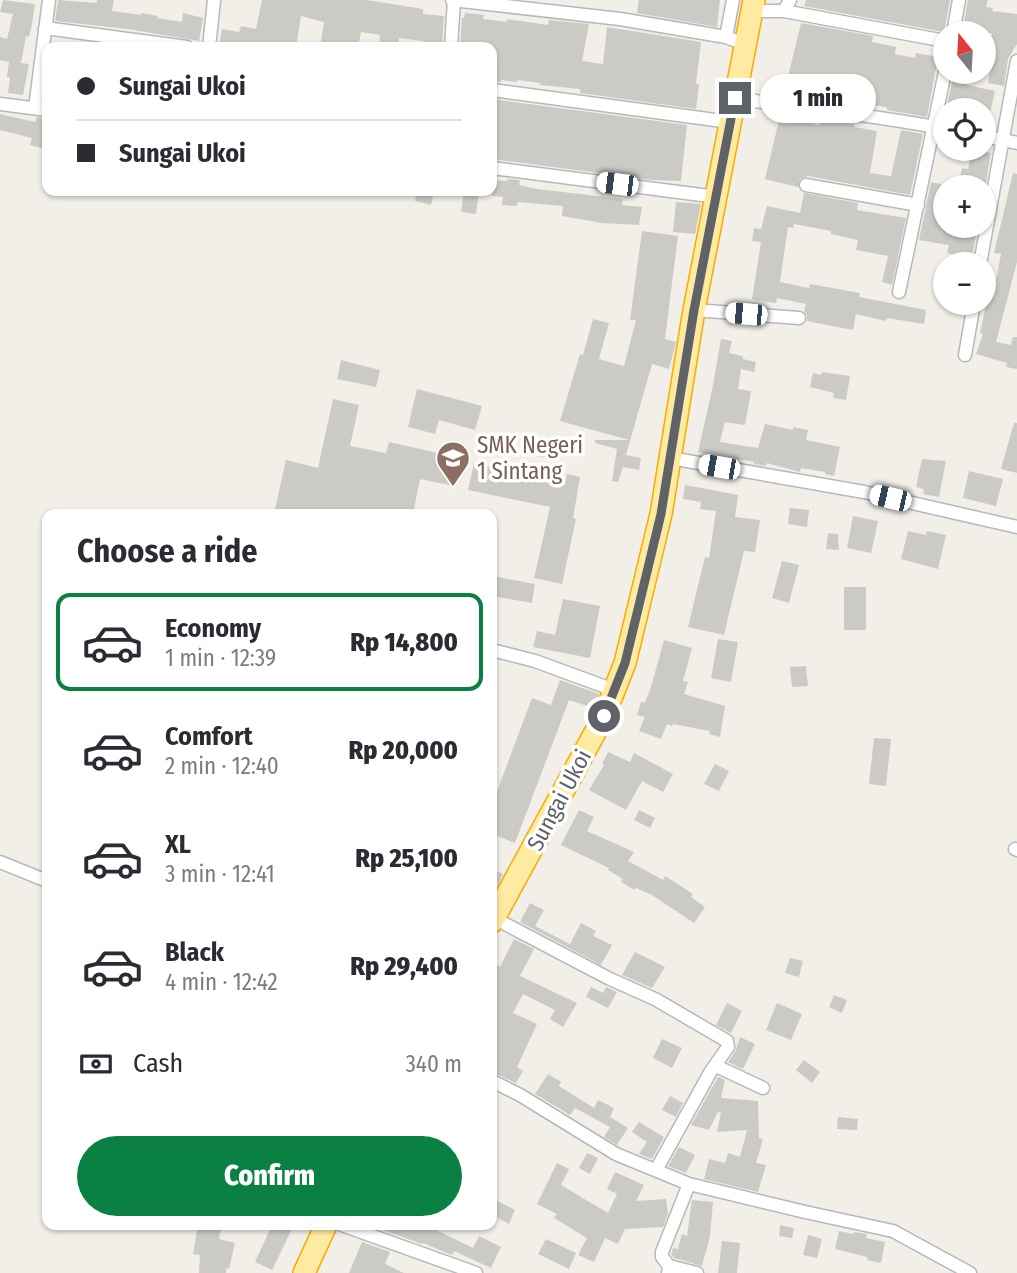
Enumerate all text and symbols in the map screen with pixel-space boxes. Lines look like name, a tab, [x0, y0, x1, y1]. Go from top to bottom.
north arrow	[933, 21, 996, 84]
map controls	[933, 21, 996, 315]
text: Sungai Ukoi	[119, 71, 246, 102]
callout: 1 min	[760, 74, 875, 122]
route end	[719, 82, 751, 114]
text: 1 min	[793, 84, 843, 112]
button: locate	[933, 98, 996, 161]
text: Sungai Ukoi	[119, 138, 246, 169]
car	[595, 171, 640, 197]
button: +	[933, 175, 996, 238]
button: −	[933, 252, 996, 315]
car	[725, 302, 768, 326]
place label: SMK Negeri 1 Sintang	[477, 431, 583, 485]
school or university icon: SMK Negeri 1 Sintang	[434, 439, 472, 488]
car	[697, 453, 742, 481]
car	[868, 483, 913, 513]
text: Choose a ride	[77, 532, 258, 570]
icon: car	[81, 611, 144, 674]
text: Economy	[165, 613, 261, 644]
text: Rp 14,800	[350, 627, 458, 658]
text: 1 min · 12:39	[165, 644, 276, 672]
route start	[588, 700, 620, 732]
icon: car	[81, 719, 144, 782]
text: Comfort	[165, 721, 253, 752]
text: Rp 20,000	[349, 735, 458, 766]
street label: Sungai Ukoi	[521, 745, 597, 855]
text: 2 min · 12:40	[165, 752, 279, 780]
icon: car	[81, 827, 144, 890]
text: XL	[165, 829, 191, 860]
text: Rp 25,100	[355, 843, 458, 874]
text: 3 min · 12:41	[165, 860, 275, 888]
icon: car	[81, 935, 144, 998]
text: Black	[165, 937, 224, 968]
text: Rp 29,400	[350, 951, 458, 982]
text: 4 min · 12:42	[165, 968, 278, 996]
icon: cash	[77, 1045, 115, 1083]
text: Cash	[133, 1048, 183, 1079]
text: 340 m	[406, 1050, 462, 1078]
button: Confirm	[77, 1136, 462, 1216]

